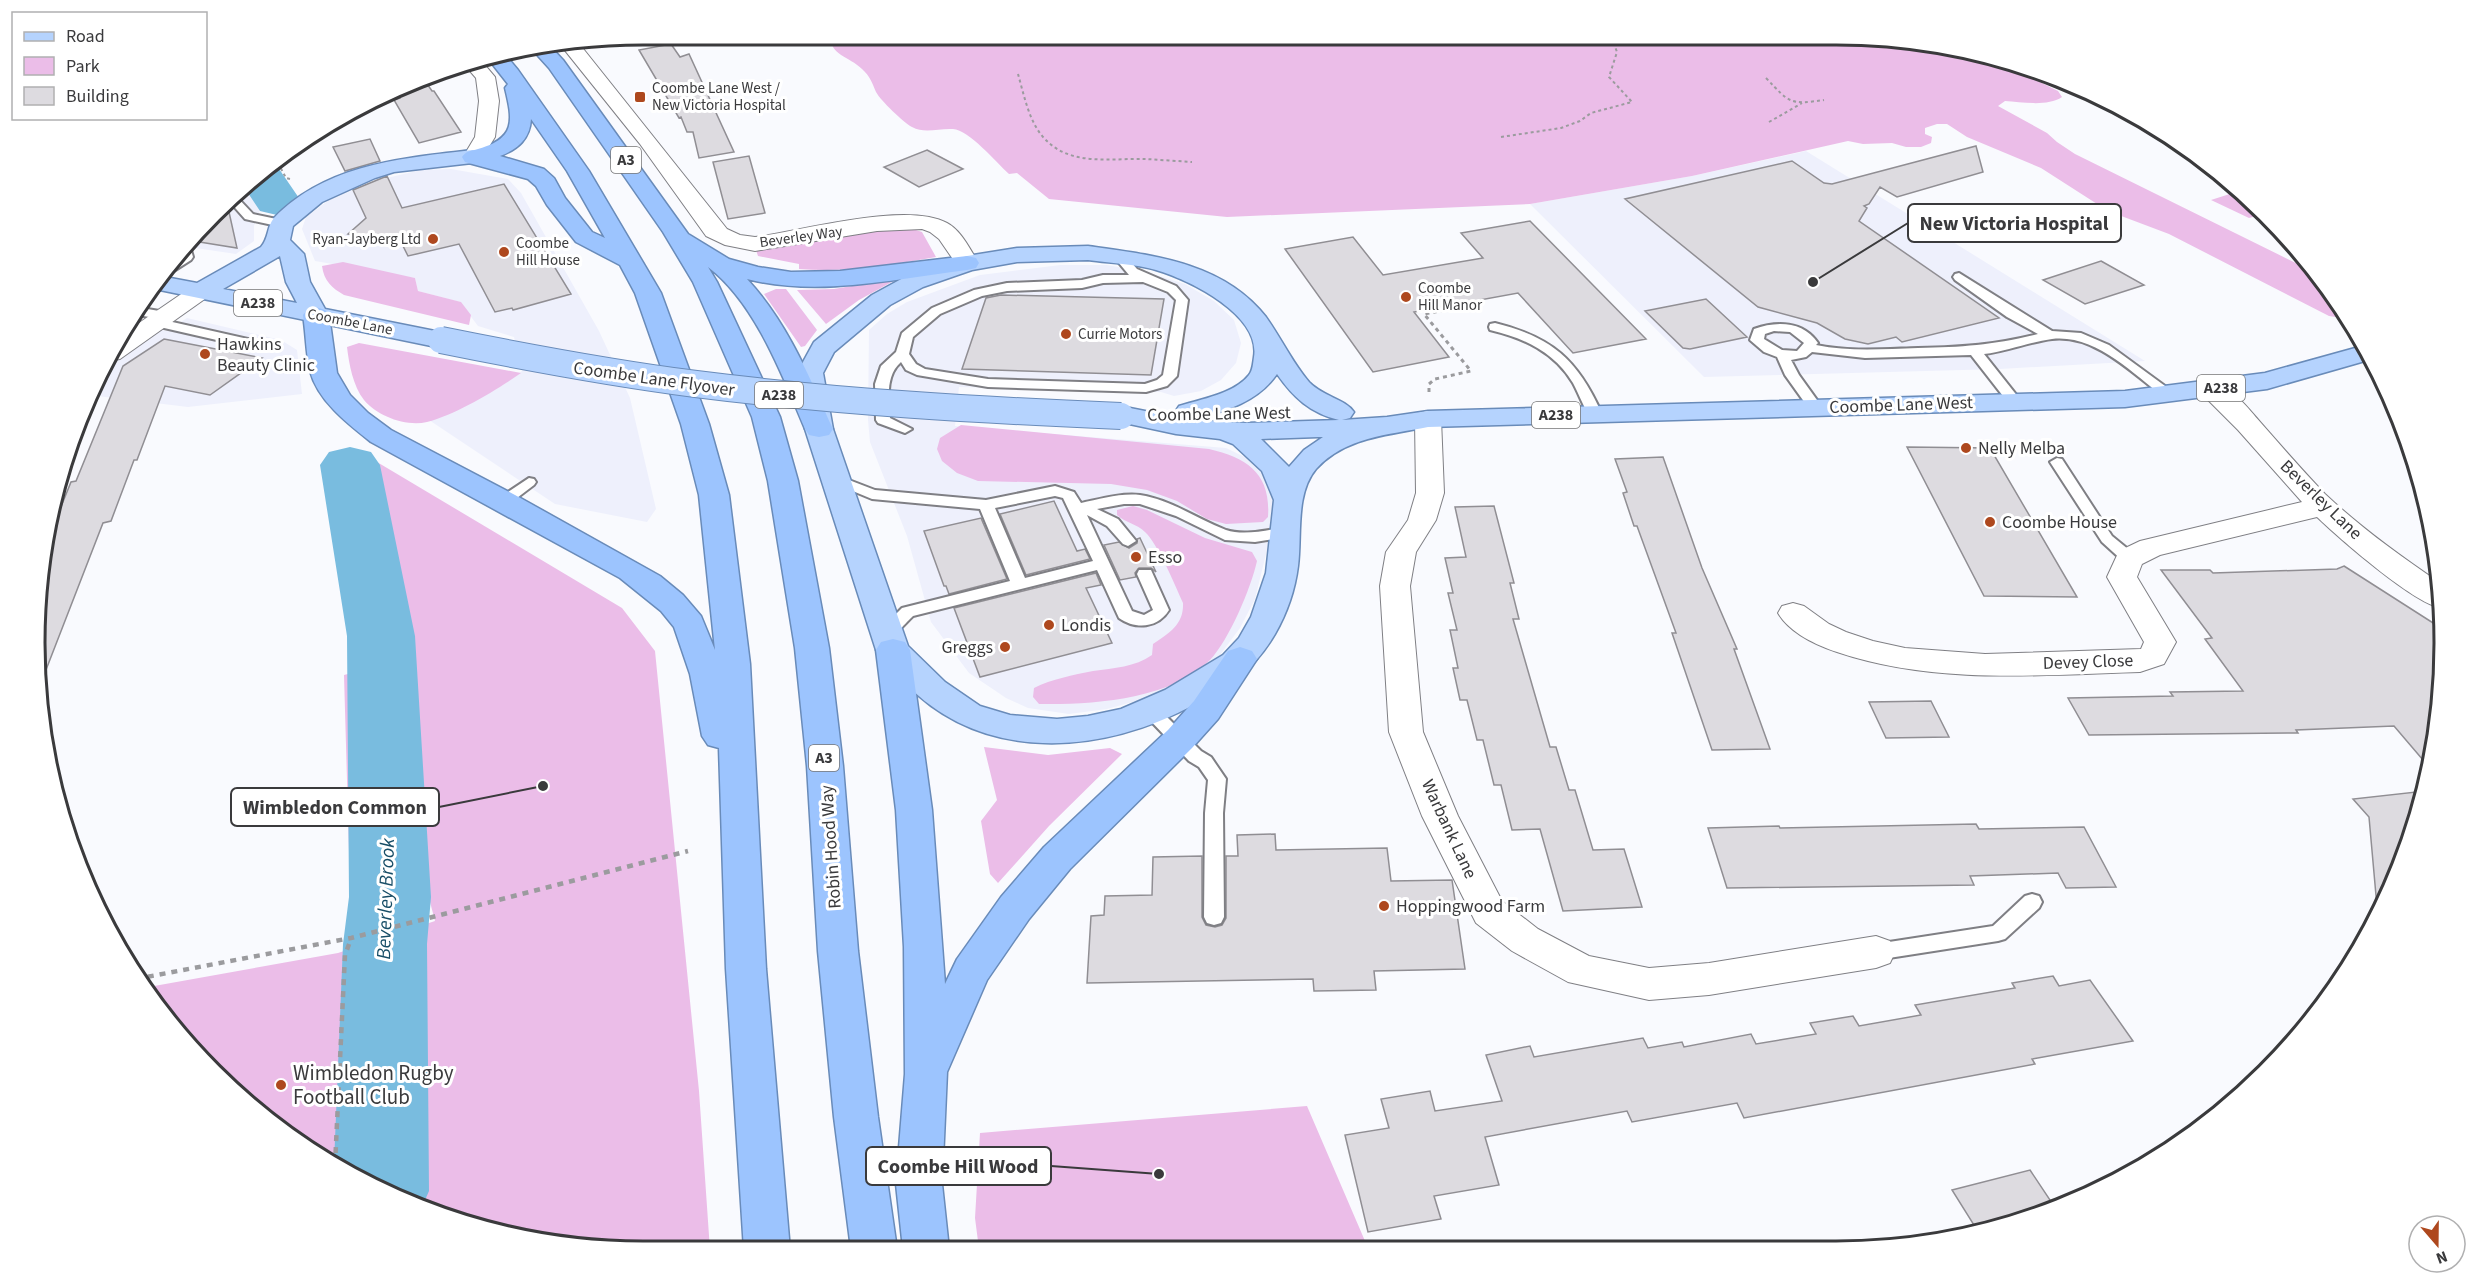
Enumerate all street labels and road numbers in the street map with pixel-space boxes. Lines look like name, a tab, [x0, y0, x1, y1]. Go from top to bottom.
road number: A3	[611, 147, 641, 173]
street label: Beverley Way	[758, 221, 844, 253]
road number: A238	[234, 290, 282, 316]
street label: Coombe Lane	[306, 303, 394, 341]
street label: Coombe Lane Flyover	[572, 355, 737, 403]
road number: A238	[2197, 375, 2245, 401]
road number: A238	[755, 382, 803, 408]
street label: Coombe Lane West	[1829, 390, 1973, 420]
street label: Coombe Lane West	[1147, 400, 1291, 428]
road number: A238	[1532, 402, 1580, 428]
street label: Beverley Lane	[2274, 454, 2368, 546]
street label: Devey Close	[2042, 648, 2134, 676]
road number: A3	[809, 745, 839, 771]
street label: Warbank Lane	[1415, 775, 1483, 883]
street label: Robin Hood Way	[814, 784, 848, 910]

